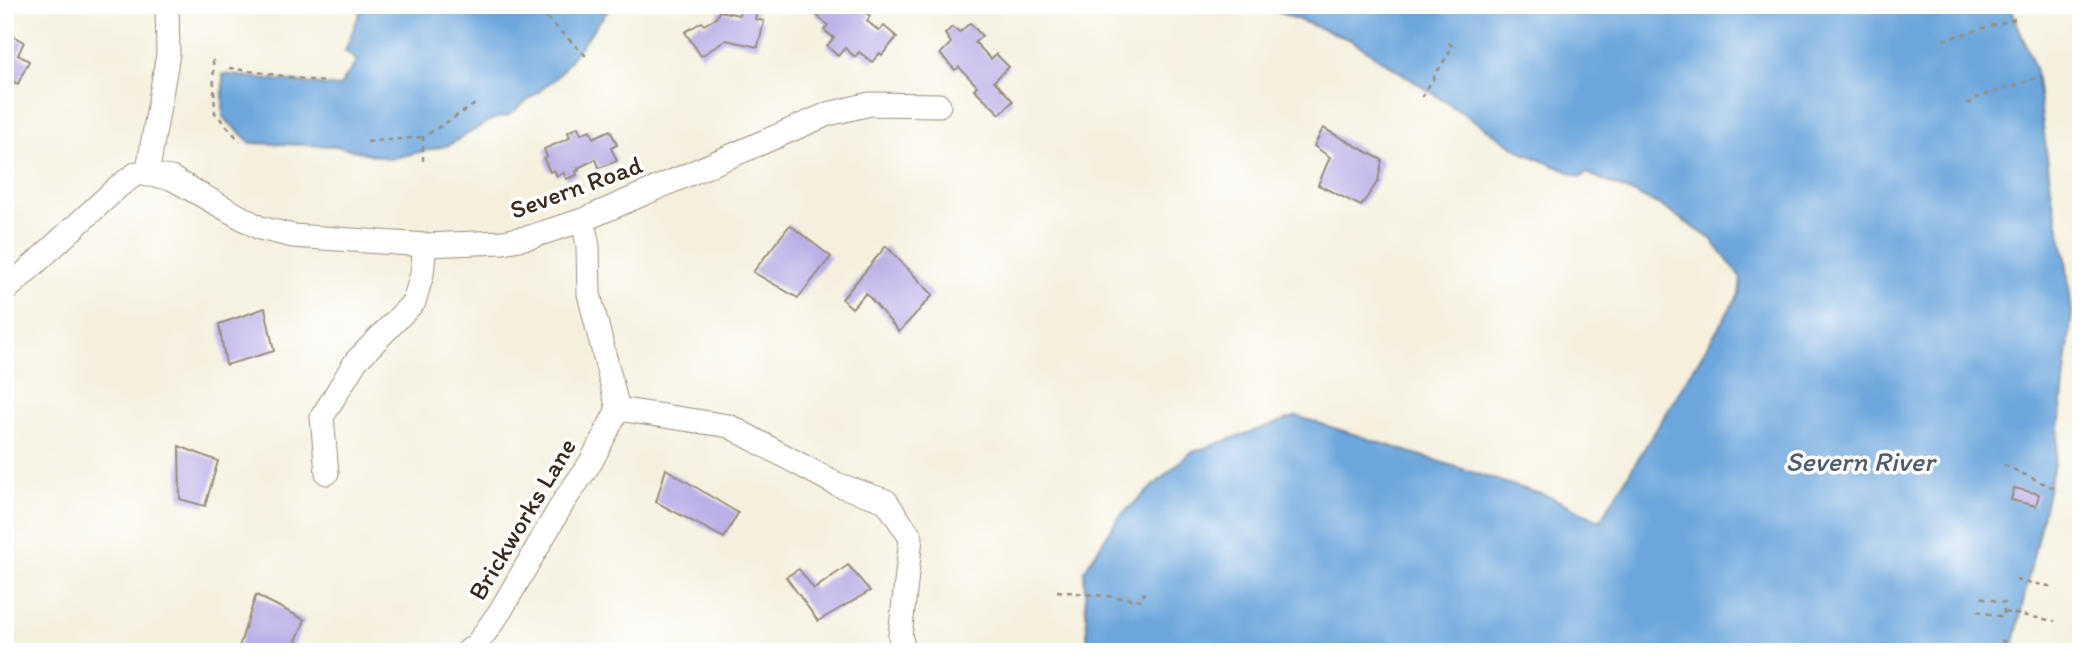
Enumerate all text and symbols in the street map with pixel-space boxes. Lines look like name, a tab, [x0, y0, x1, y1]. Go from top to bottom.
street label: Severn Road	[505, 148, 647, 226]
street label: Brickworks Lane	[461, 432, 583, 606]
water label: Severn River	[1786, 444, 1938, 478]

